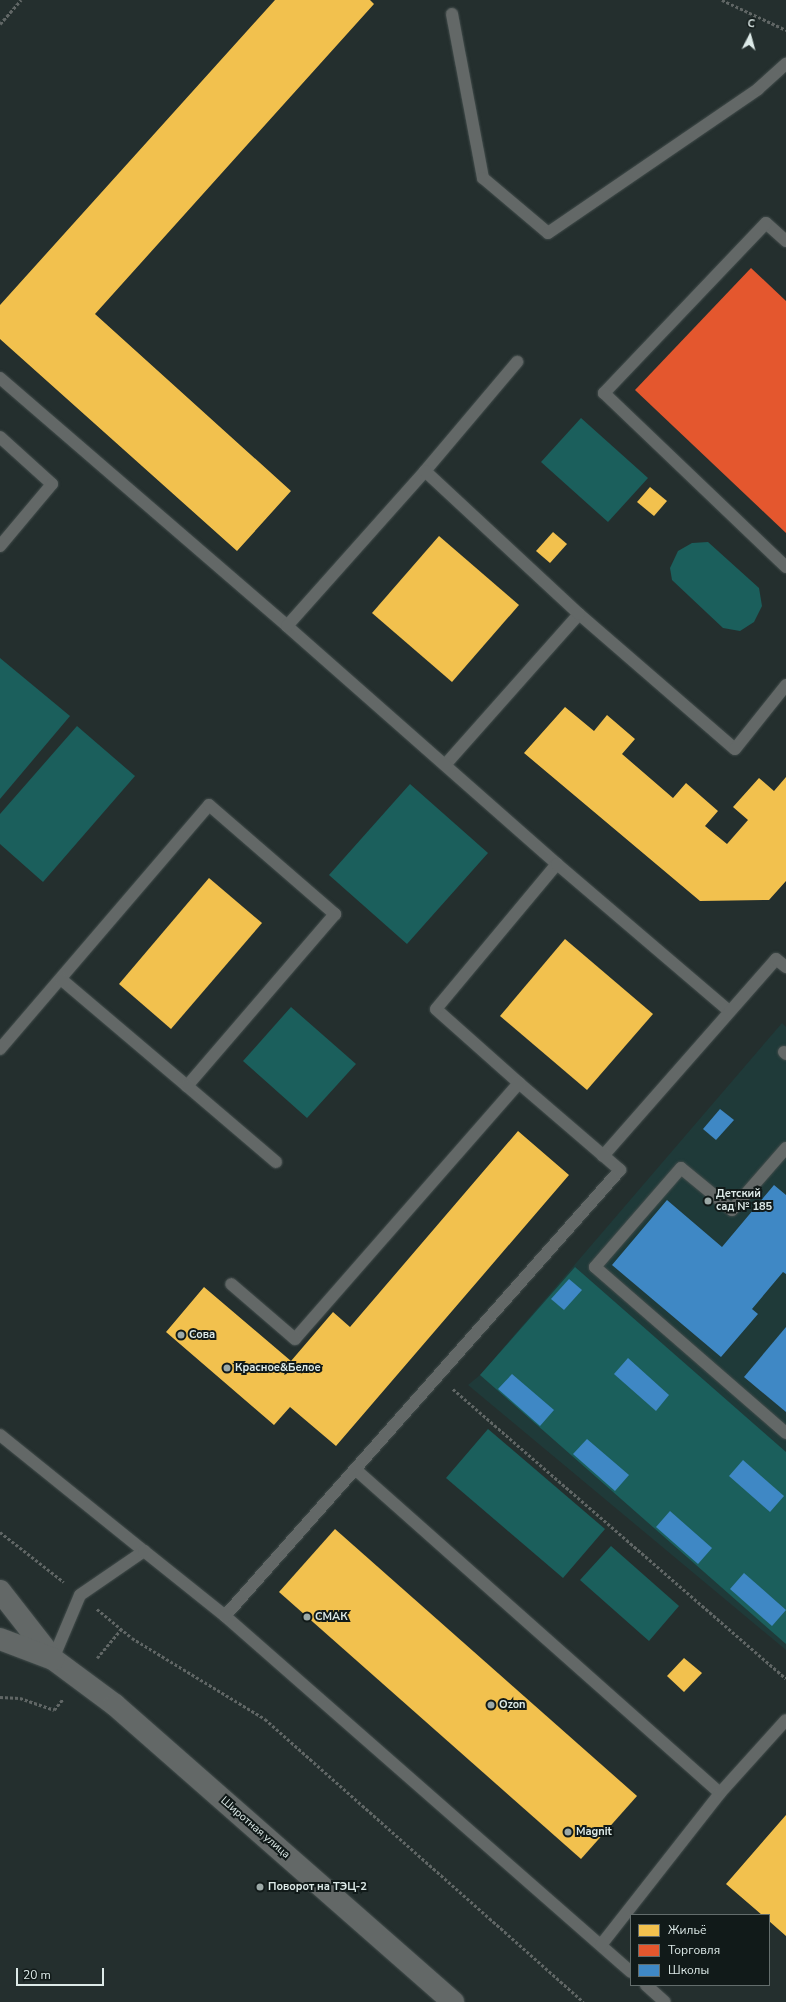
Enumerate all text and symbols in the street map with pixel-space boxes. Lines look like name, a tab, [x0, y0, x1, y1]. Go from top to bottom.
north arrow	[730, 16, 770, 56]
text: С	[747, 16, 756, 31]
place label: Детский сад № 185	[716, 1188, 772, 1214]
marker: Детский сад № 185	[703, 1196, 713, 1206]
place label: Сова	[189, 1328, 215, 1342]
marker: Сова	[176, 1330, 186, 1340]
place label: Красное&Белое	[235, 1361, 321, 1375]
marker: Красное&Белое	[222, 1363, 232, 1373]
place label: СМАК	[315, 1610, 348, 1624]
marker: СМАК	[302, 1612, 312, 1622]
place label: Ozon	[499, 1698, 526, 1712]
marker: Ozon	[486, 1700, 496, 1710]
street label: Широтная улица	[218, 1794, 292, 1862]
place label: Magnit	[576, 1825, 612, 1839]
marker: Magnit	[563, 1827, 573, 1837]
place label: Поворот на ТЭЦ-2	[268, 1880, 367, 1894]
marker: Поворот на ТЭЦ-2	[255, 1882, 265, 1892]
legend	[630, 1914, 770, 1986]
text: Жильё	[668, 1922, 706, 1938]
text: Торговля	[668, 1942, 720, 1958]
scale bar	[18, 1960, 106, 1986]
text: Школы	[668, 1962, 709, 1978]
text: 20 m	[23, 1967, 51, 1983]

